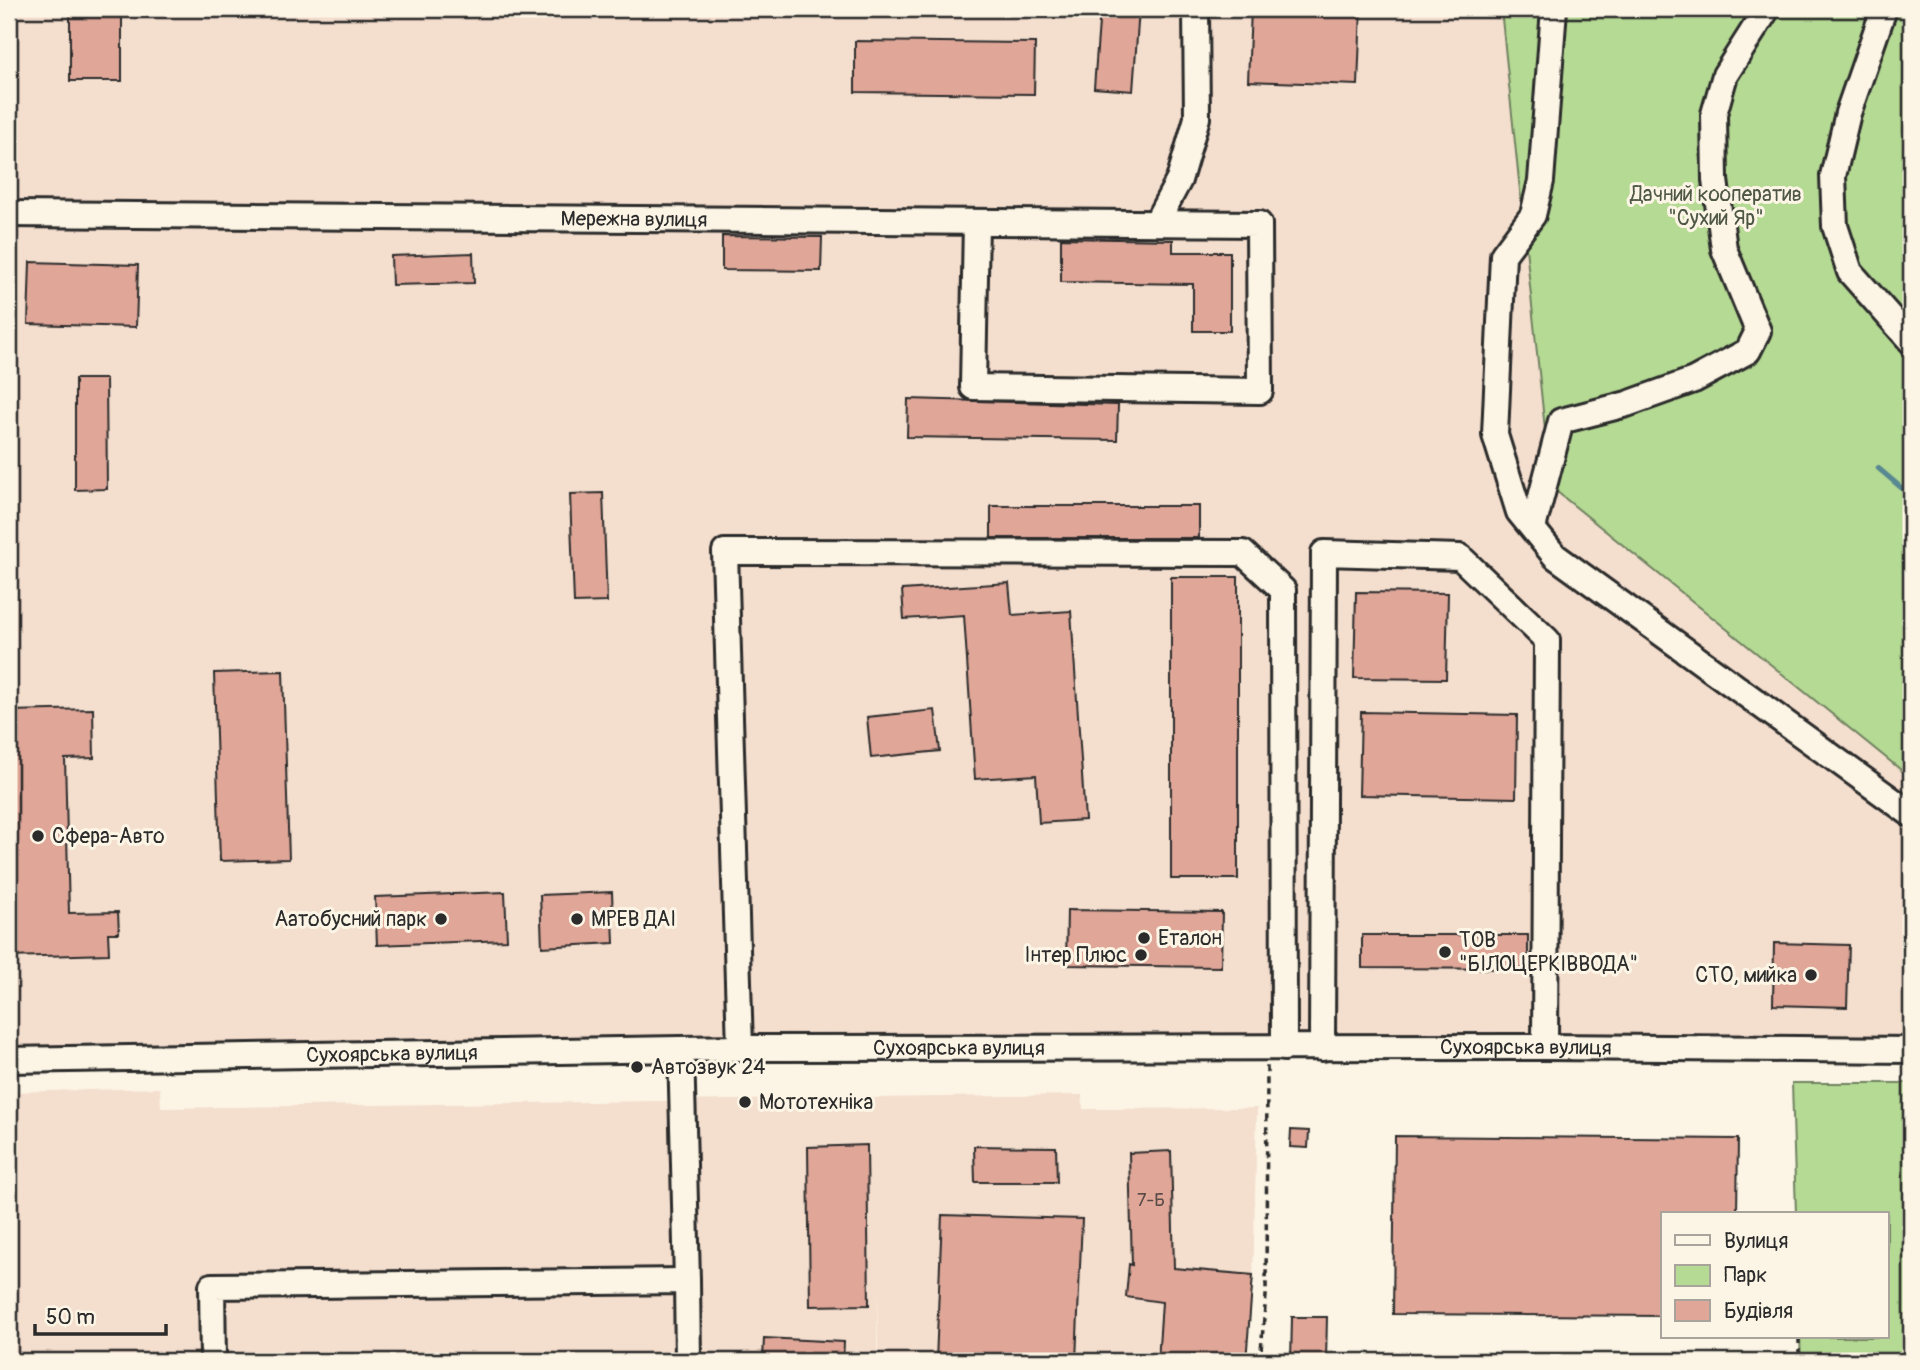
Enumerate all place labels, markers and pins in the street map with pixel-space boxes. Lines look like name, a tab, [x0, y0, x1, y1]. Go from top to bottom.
place label: Сфера-Авто	[52, 823, 165, 850]
marker: Сфера-Авто	[30, 828, 46, 844]
place label: Аатобусний парк	[274, 906, 427, 933]
place label: МРЕВ ДАІ	[591, 906, 676, 933]
marker: Аатобусний парк	[433, 911, 449, 927]
marker: МРЕВ ДАІ	[569, 911, 585, 927]
place label: Еталон	[1158, 925, 1222, 952]
place label: ТОВ "БІЛОЦЕРКІВВОДА"	[1459, 927, 1638, 978]
marker: Еталон	[1136, 930, 1152, 946]
place label: Інтер Плюс	[1025, 942, 1127, 969]
marker: ТОВ "БІЛОЦЕРКІВВОДА"	[1437, 944, 1453, 960]
marker: Інтер Плюс	[1133, 947, 1149, 963]
place label: СТО, мийка	[1695, 962, 1797, 989]
marker: СТО, мийка	[1803, 967, 1819, 983]
place label: Автозвук 24	[651, 1054, 766, 1081]
marker: Автозвук 24	[629, 1059, 645, 1075]
place label: Мототехніка	[759, 1089, 873, 1116]
marker: Мототехніка	[737, 1094, 753, 1110]

